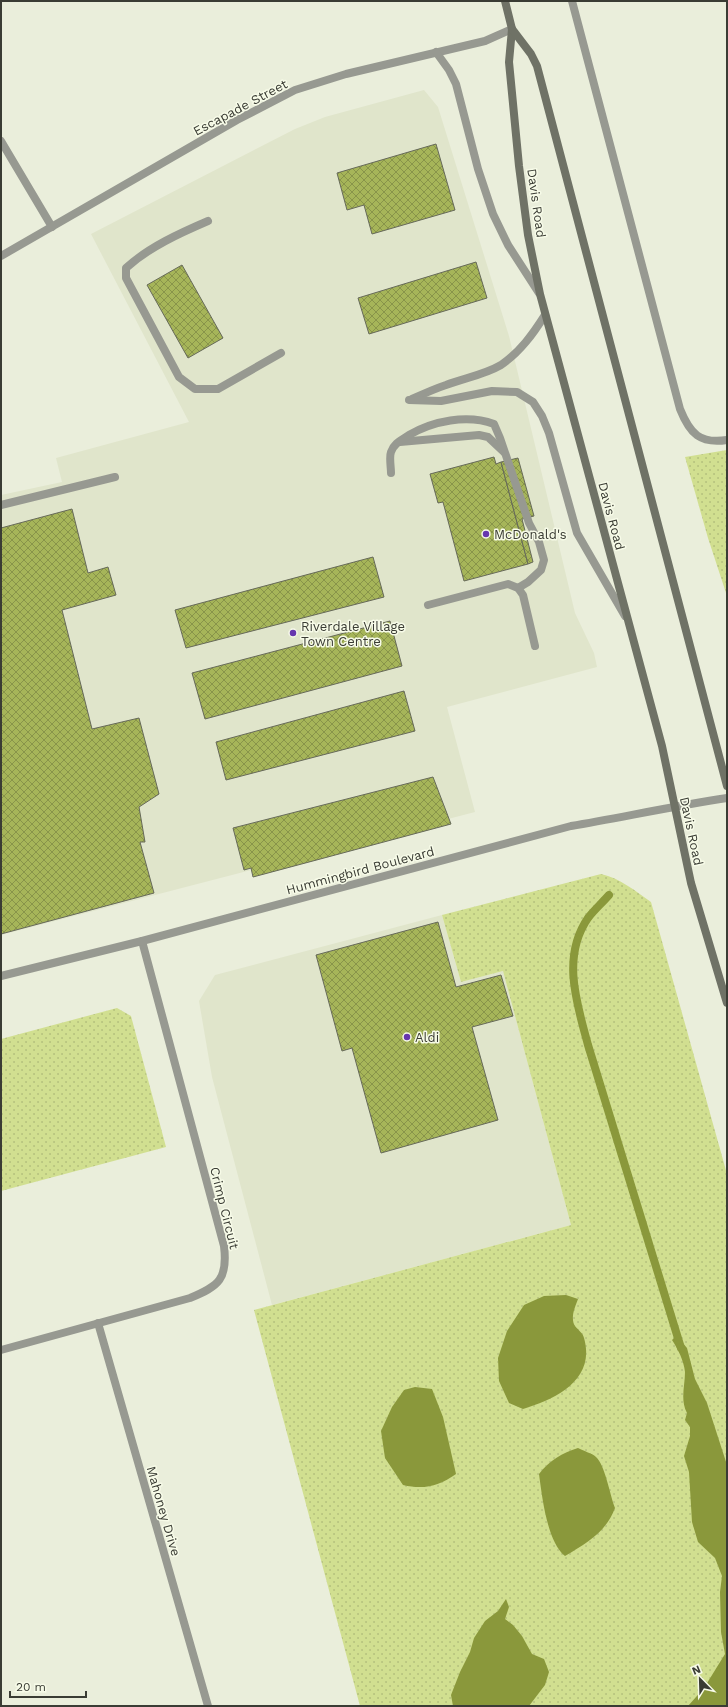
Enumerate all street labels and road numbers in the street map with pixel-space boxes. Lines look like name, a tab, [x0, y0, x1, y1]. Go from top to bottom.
street label: Escapade Street	[191, 76, 290, 139]
street label: Davis Road	[524, 167, 549, 239]
street label: Davis Road	[595, 481, 628, 552]
street label: Davis Road	[677, 795, 706, 867]
street label: Hummingbird Boulevard	[284, 843, 436, 897]
street label: Crimp Circuit	[207, 1165, 242, 1251]
street label: Mahoney Drive	[144, 1465, 183, 1558]

